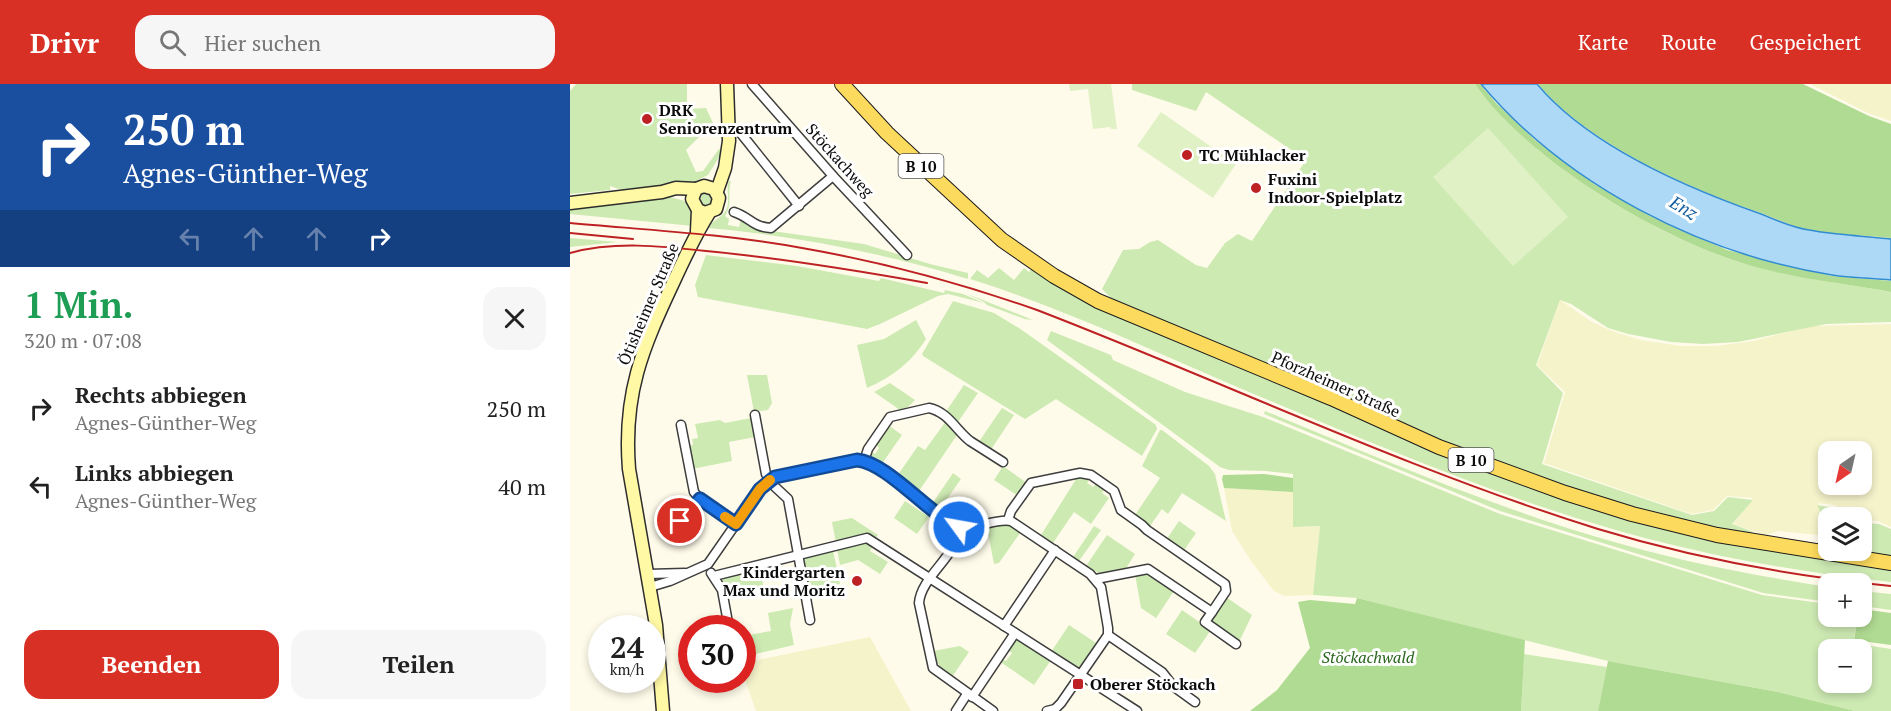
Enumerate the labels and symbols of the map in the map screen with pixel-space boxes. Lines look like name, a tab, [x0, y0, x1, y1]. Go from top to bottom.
place label: DRK Seniorenzentrum	[659, 99, 793, 139]
marker: DRK Seniorenzentrum	[640, 112, 654, 126]
street label: Stöckachweg	[801, 118, 879, 202]
place label: TC Mühlacker	[1199, 144, 1306, 166]
marker: TC Mühlacker	[1180, 148, 1194, 162]
road number: B 10	[898, 154, 944, 178]
place label: Fuxini Indoor-Spielplatz	[1268, 168, 1402, 208]
marker: Fuxini Indoor-Spielplatz	[1249, 181, 1263, 195]
water label: Enz	[1665, 189, 1703, 225]
street label: Ötisheimer Straße	[612, 240, 684, 368]
street label: Pforzheimer Straße	[1268, 346, 1404, 422]
north arrow	[1818, 441, 1872, 495]
road number: B 10	[1448, 448, 1494, 472]
pin	[654, 495, 705, 546]
position arrow	[927, 495, 991, 559]
place label: Kindergarten Max und Moritz	[723, 561, 846, 601]
marker: Kindergarten Max und Moritz	[850, 574, 864, 588]
speed limit sign: 30	[678, 615, 756, 693]
park label: Stöckachwald	[1322, 646, 1415, 668]
place label: Oberer Stöckach	[1090, 673, 1216, 695]
marker: Oberer Stöckach	[1071, 677, 1085, 691]

